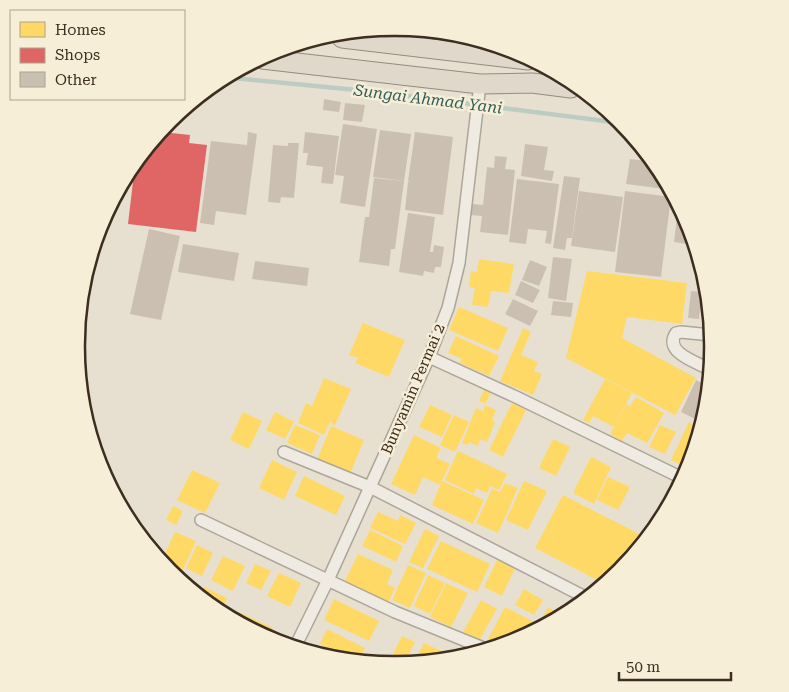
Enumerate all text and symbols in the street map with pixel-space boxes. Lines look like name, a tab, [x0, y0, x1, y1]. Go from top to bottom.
legend	[10, 10, 185, 100]
text: Homes	[55, 21, 106, 39]
text: Shops	[55, 46, 100, 64]
text: Other	[55, 71, 97, 89]
water label: Sungai Ahmad Yani	[352, 80, 503, 118]
street label: Bunyamin Permai 2	[377, 321, 449, 457]
scale bar	[619, 650, 732, 682]
text: 50 m	[626, 658, 661, 676]

